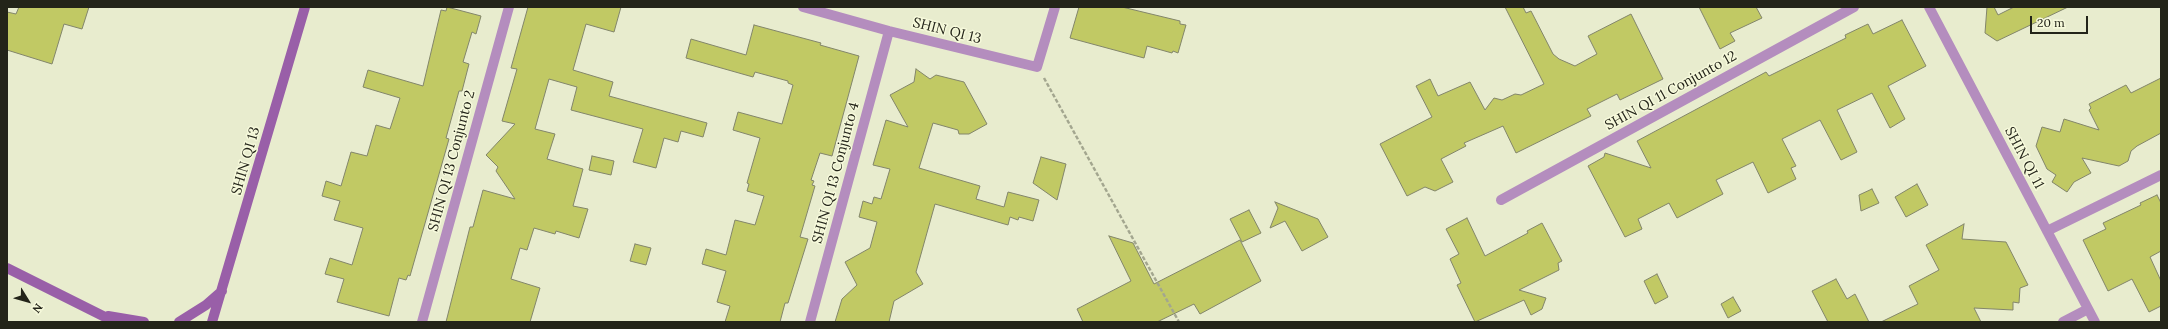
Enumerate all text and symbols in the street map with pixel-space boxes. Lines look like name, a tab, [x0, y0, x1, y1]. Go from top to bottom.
scale bar	[2032, 8, 2090, 34]
street label: SHIN QI 13	[911, 14, 983, 48]
text: 20 m	[2037, 15, 2065, 30]
street label: SHIN QI 11 Conjunto 12	[1602, 48, 1740, 134]
street label: SHIN QI 13 Conjunto 2	[425, 89, 479, 233]
street label: SHIN QI 13 Conjunto 4	[809, 101, 863, 245]
street label: SHIN QI 11	[2001, 124, 2047, 192]
street label: SHIN QI 13	[228, 125, 264, 197]
north arrow	[8, 281, 48, 321]
text: N	[29, 301, 46, 316]

